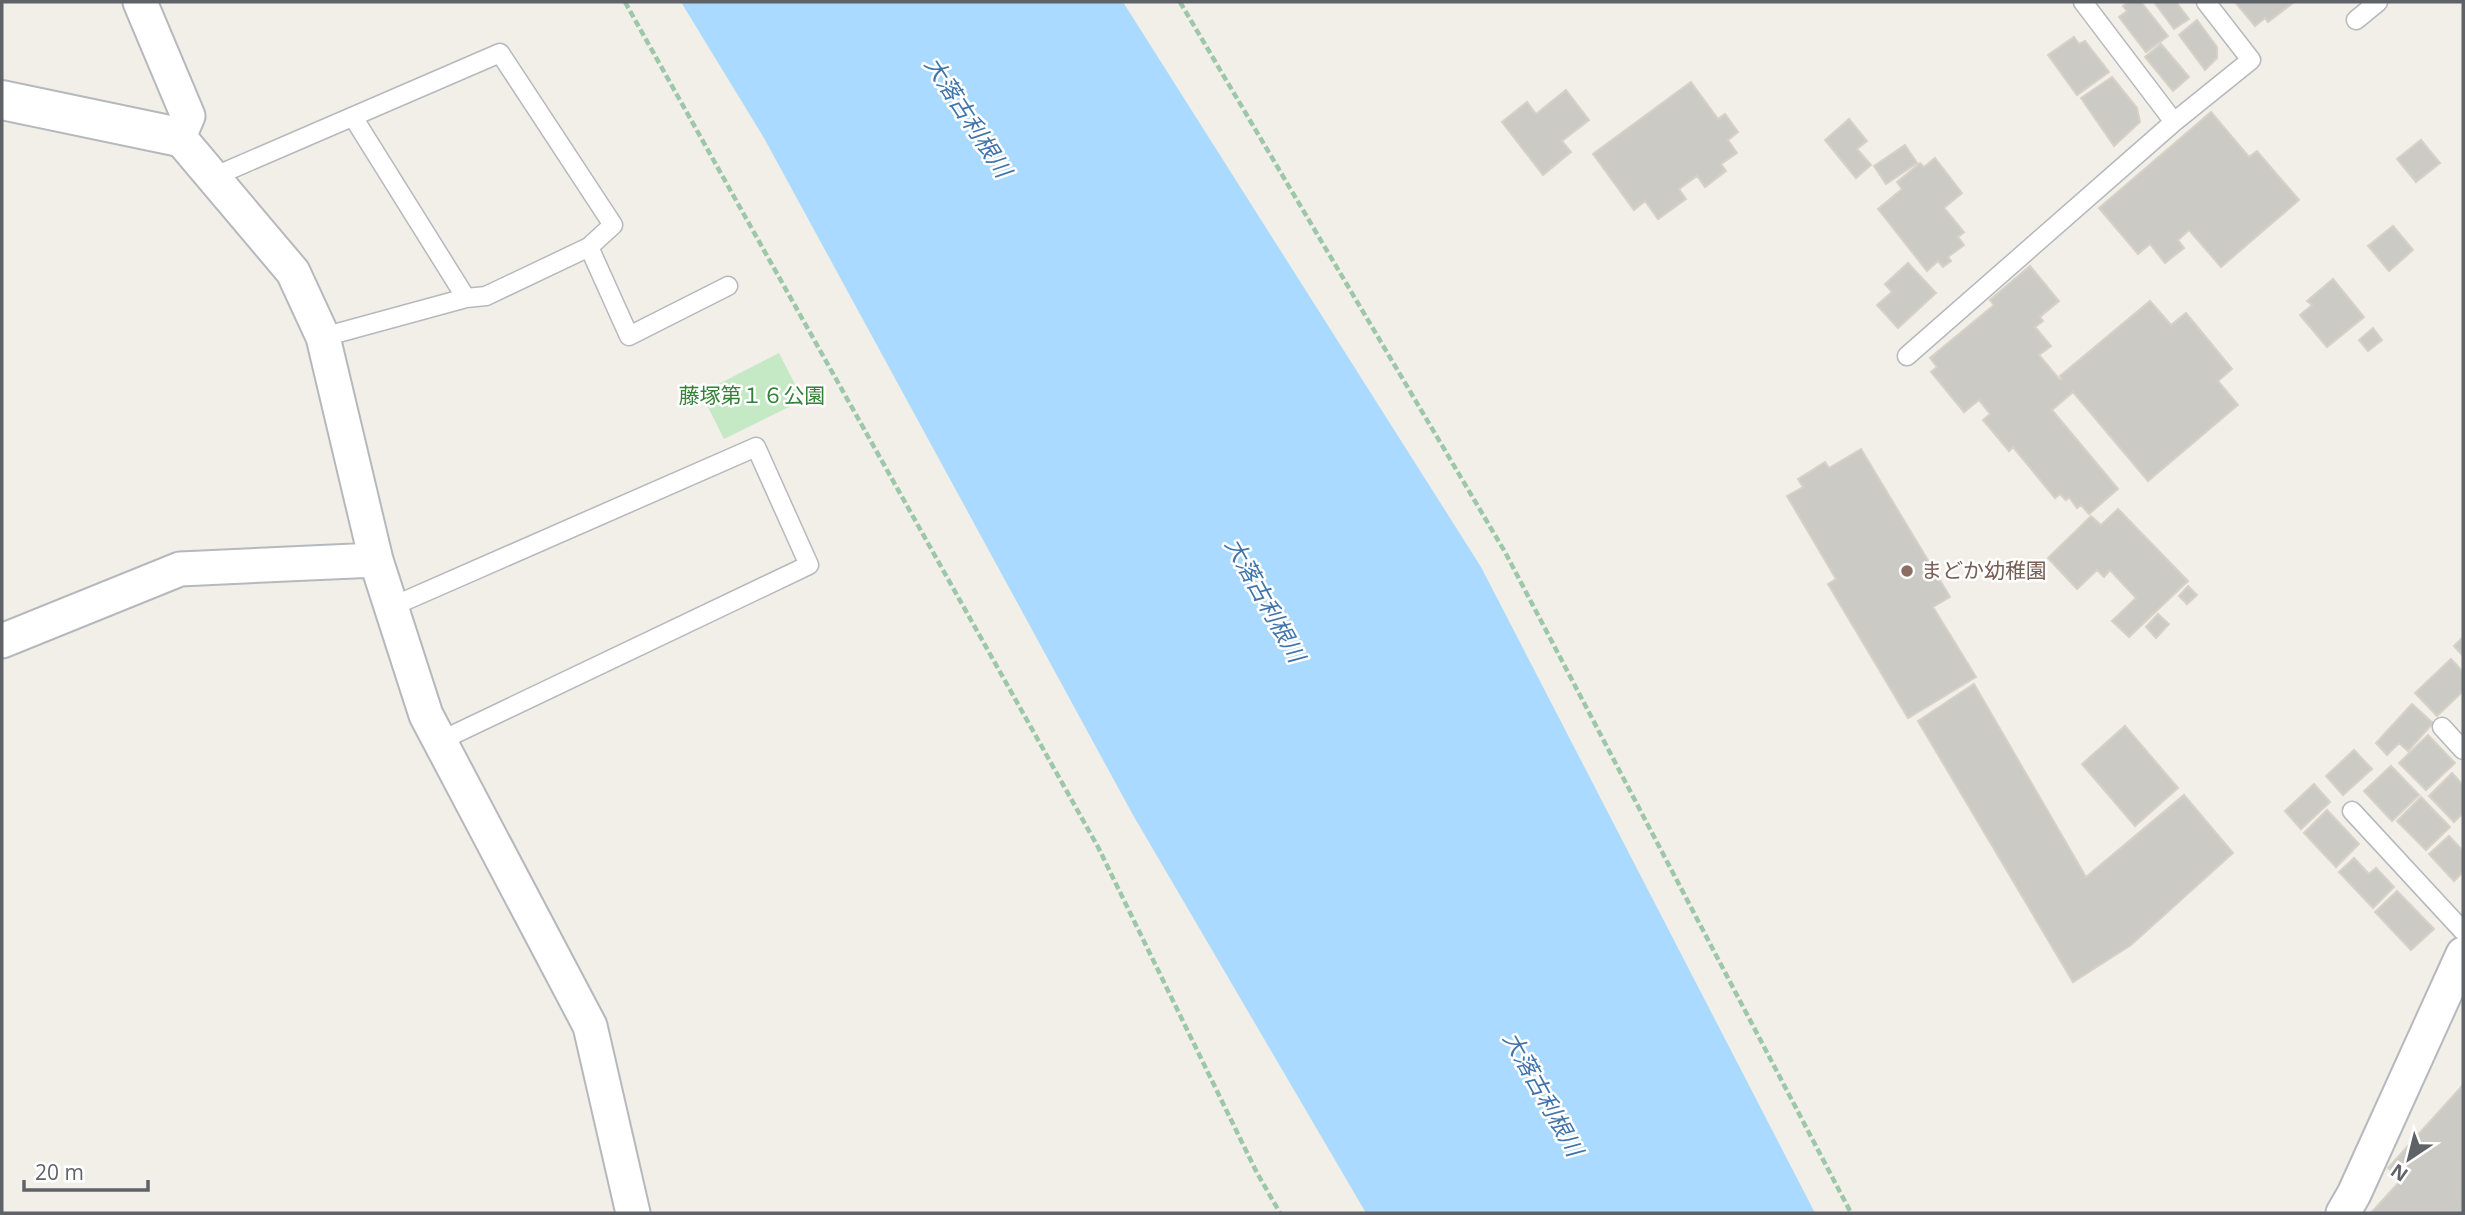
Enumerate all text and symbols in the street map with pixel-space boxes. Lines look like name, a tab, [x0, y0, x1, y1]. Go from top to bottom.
water label: 大落古利根川	[918, 50, 1021, 186]
park label: 藤塚第１６公園	[679, 381, 826, 409]
water label: 大落古利根川	[1218, 531, 1315, 670]
place label: まどか幼稚園	[1921, 556, 2047, 584]
marker: まどか幼稚園	[1899, 563, 1915, 579]
water label: 大落古利根川	[1496, 1025, 1593, 1164]
north arrow	[2374, 1124, 2444, 1194]
scale bar	[24, 1148, 149, 1192]
text: 20 m	[35, 1158, 84, 1186]
text: N	[2385, 1158, 2413, 1188]

